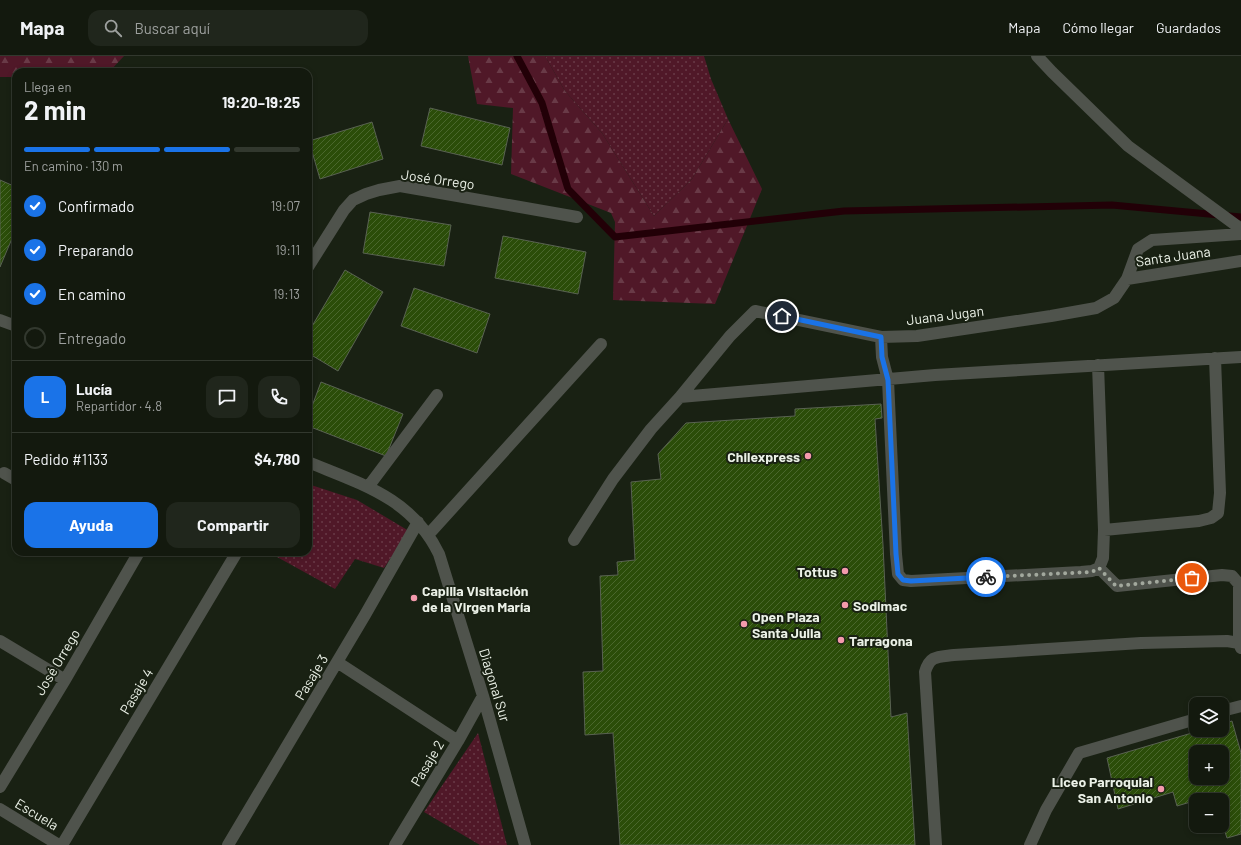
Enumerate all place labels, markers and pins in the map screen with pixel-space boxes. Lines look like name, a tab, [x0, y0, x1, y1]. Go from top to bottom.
pin	[765, 299, 799, 333]
place label: Chilexpress	[727, 448, 800, 465]
marker: Chilexpress	[803, 451, 813, 461]
pin	[1175, 561, 1209, 595]
place label: Tottus	[797, 563, 837, 580]
marker: Tottus	[840, 566, 850, 576]
place label: Capilla Visitación de la Virgen María	[422, 582, 531, 615]
marker: Capilla Visitación de la Virgen María	[409, 593, 419, 603]
place label: Sodimac	[853, 597, 908, 614]
marker: Sodimac	[840, 600, 850, 610]
place label: Open Plaza Santa Julia	[752, 608, 821, 641]
marker: Open Plaza Santa Julia	[739, 619, 749, 629]
place label: Tarragona	[849, 632, 913, 649]
marker: Tarragona	[836, 635, 846, 645]
place label: Liceo Parroquial San Antonio	[1052, 773, 1153, 806]
marker: Liceo Parroquial San Antonio	[1156, 784, 1166, 794]

